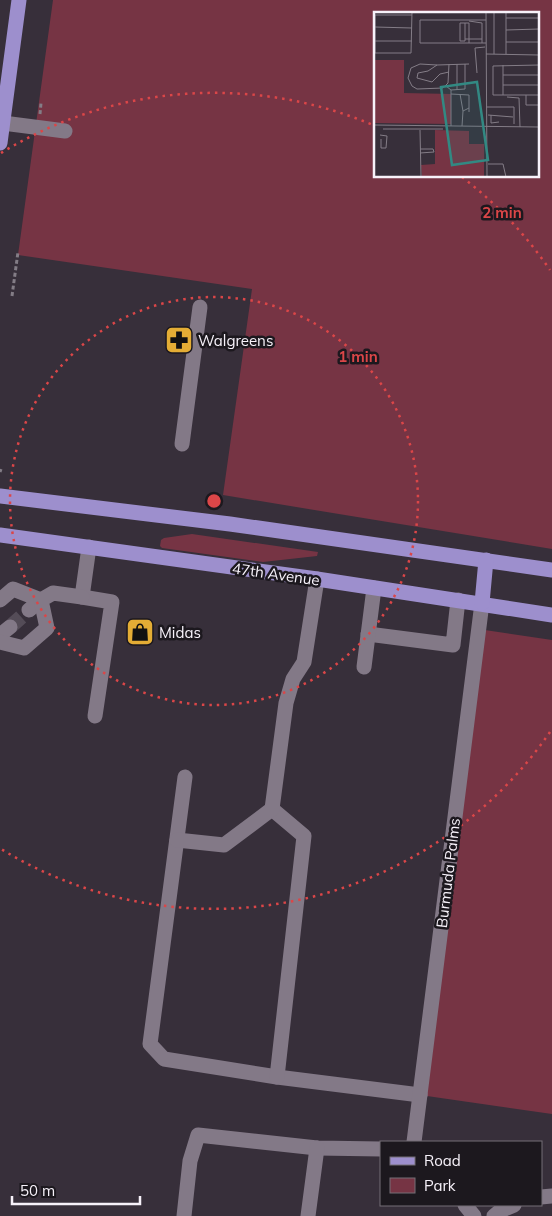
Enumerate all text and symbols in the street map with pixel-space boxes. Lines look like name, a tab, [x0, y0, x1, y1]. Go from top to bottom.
inset map	[374, 12, 540, 178]
text: 2 min	[482, 203, 522, 222]
pharmacy icon: Walgreens	[164, 325, 194, 355]
place label: Walgreens	[198, 331, 273, 350]
text: 1 min	[338, 347, 378, 366]
centre of rings	[205, 492, 223, 510]
street label: 47th Avenue	[231, 558, 321, 590]
shop icon: Midas	[125, 617, 155, 647]
place label: Midas	[159, 623, 201, 642]
street label: Burmuda Palms	[432, 817, 464, 929]
legend	[380, 1141, 542, 1206]
text: Road	[424, 1151, 461, 1170]
scale bar	[12, 1174, 140, 1206]
text: Park	[424, 1176, 456, 1195]
text: 50 m	[20, 1181, 55, 1200]

